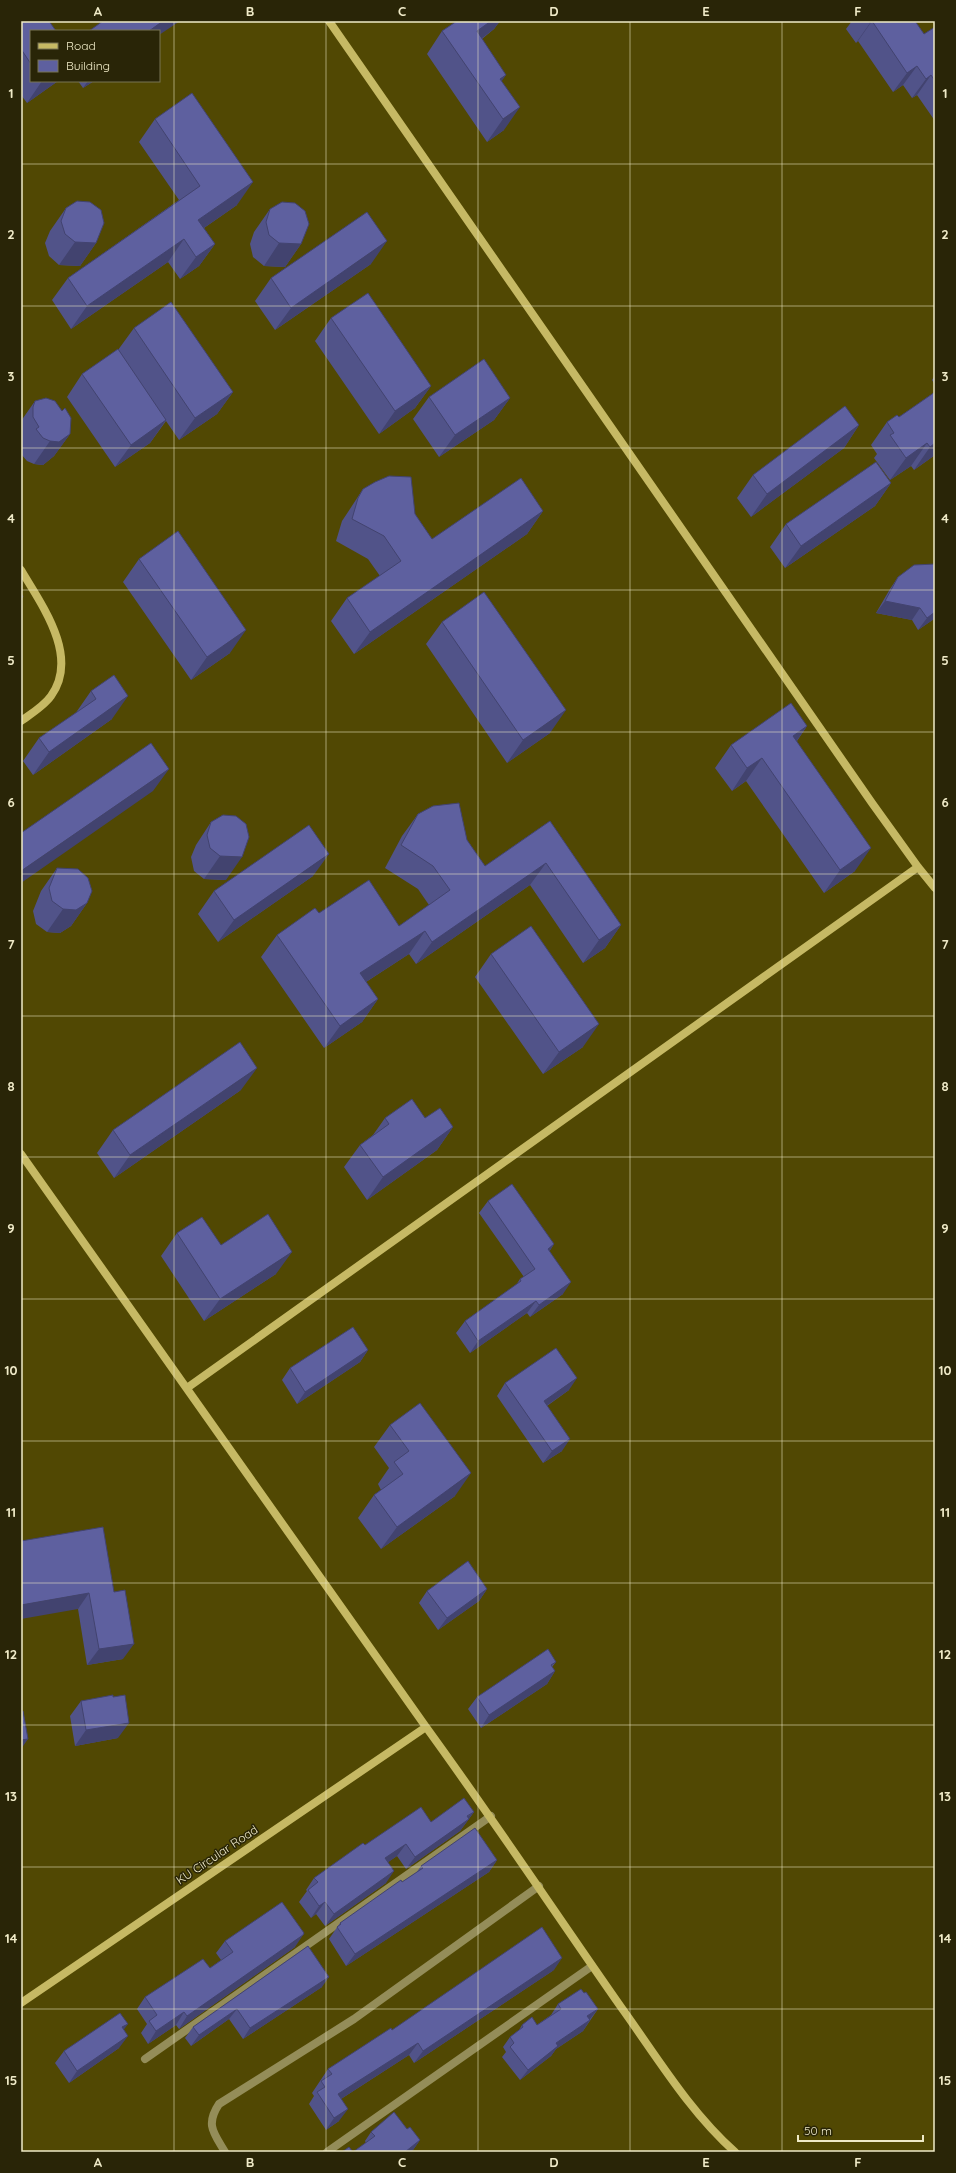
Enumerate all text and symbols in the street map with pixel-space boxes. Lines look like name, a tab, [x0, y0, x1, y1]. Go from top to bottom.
text: A	[94, 3, 103, 19]
text: B	[246, 3, 254, 19]
text: C	[398, 3, 406, 19]
text: D	[549, 3, 559, 19]
text: E	[702, 3, 710, 19]
text: F	[854, 3, 862, 19]
legend	[30, 30, 160, 82]
text: Road	[66, 38, 96, 53]
text: Building	[66, 58, 110, 73]
text: 1	[8, 85, 14, 101]
text: 1	[942, 85, 948, 101]
text: 2	[7, 226, 15, 242]
text: 2	[941, 226, 949, 242]
text: 3	[8, 368, 15, 384]
text: 3	[942, 368, 949, 384]
text: 4	[7, 510, 15, 526]
text: 4	[941, 510, 949, 526]
text: 5	[7, 652, 15, 668]
text: 5	[941, 652, 949, 668]
text: 6	[7, 794, 15, 810]
text: 6	[941, 794, 949, 810]
text: 7	[7, 936, 15, 952]
text: 7	[941, 936, 949, 952]
text: 8	[7, 1078, 15, 1094]
text: 8	[941, 1078, 949, 1094]
text: 9	[7, 1220, 15, 1236]
text: 9	[941, 1220, 949, 1236]
text: 10	[4, 1362, 18, 1378]
text: 10	[938, 1362, 952, 1378]
text: 11	[6, 1504, 16, 1520]
text: 11	[940, 1504, 950, 1520]
text: 12	[5, 1646, 17, 1662]
text: 12	[939, 1646, 951, 1662]
text: 13	[5, 1788, 17, 1804]
text: 13	[939, 1788, 951, 1804]
street label: KU Circular Road	[173, 1822, 260, 1887]
text: 14	[5, 1930, 18, 1946]
text: 14	[939, 1930, 952, 1946]
text: 15	[5, 2072, 17, 2088]
text: 15	[939, 2072, 951, 2088]
scale bar	[798, 2117, 923, 2143]
text: 50 m	[804, 2123, 832, 2138]
text: A	[94, 2154, 103, 2170]
text: B	[246, 2154, 254, 2170]
text: C	[398, 2154, 406, 2170]
text: D	[549, 2154, 559, 2170]
text: E	[702, 2154, 710, 2170]
text: F	[854, 2154, 862, 2170]

